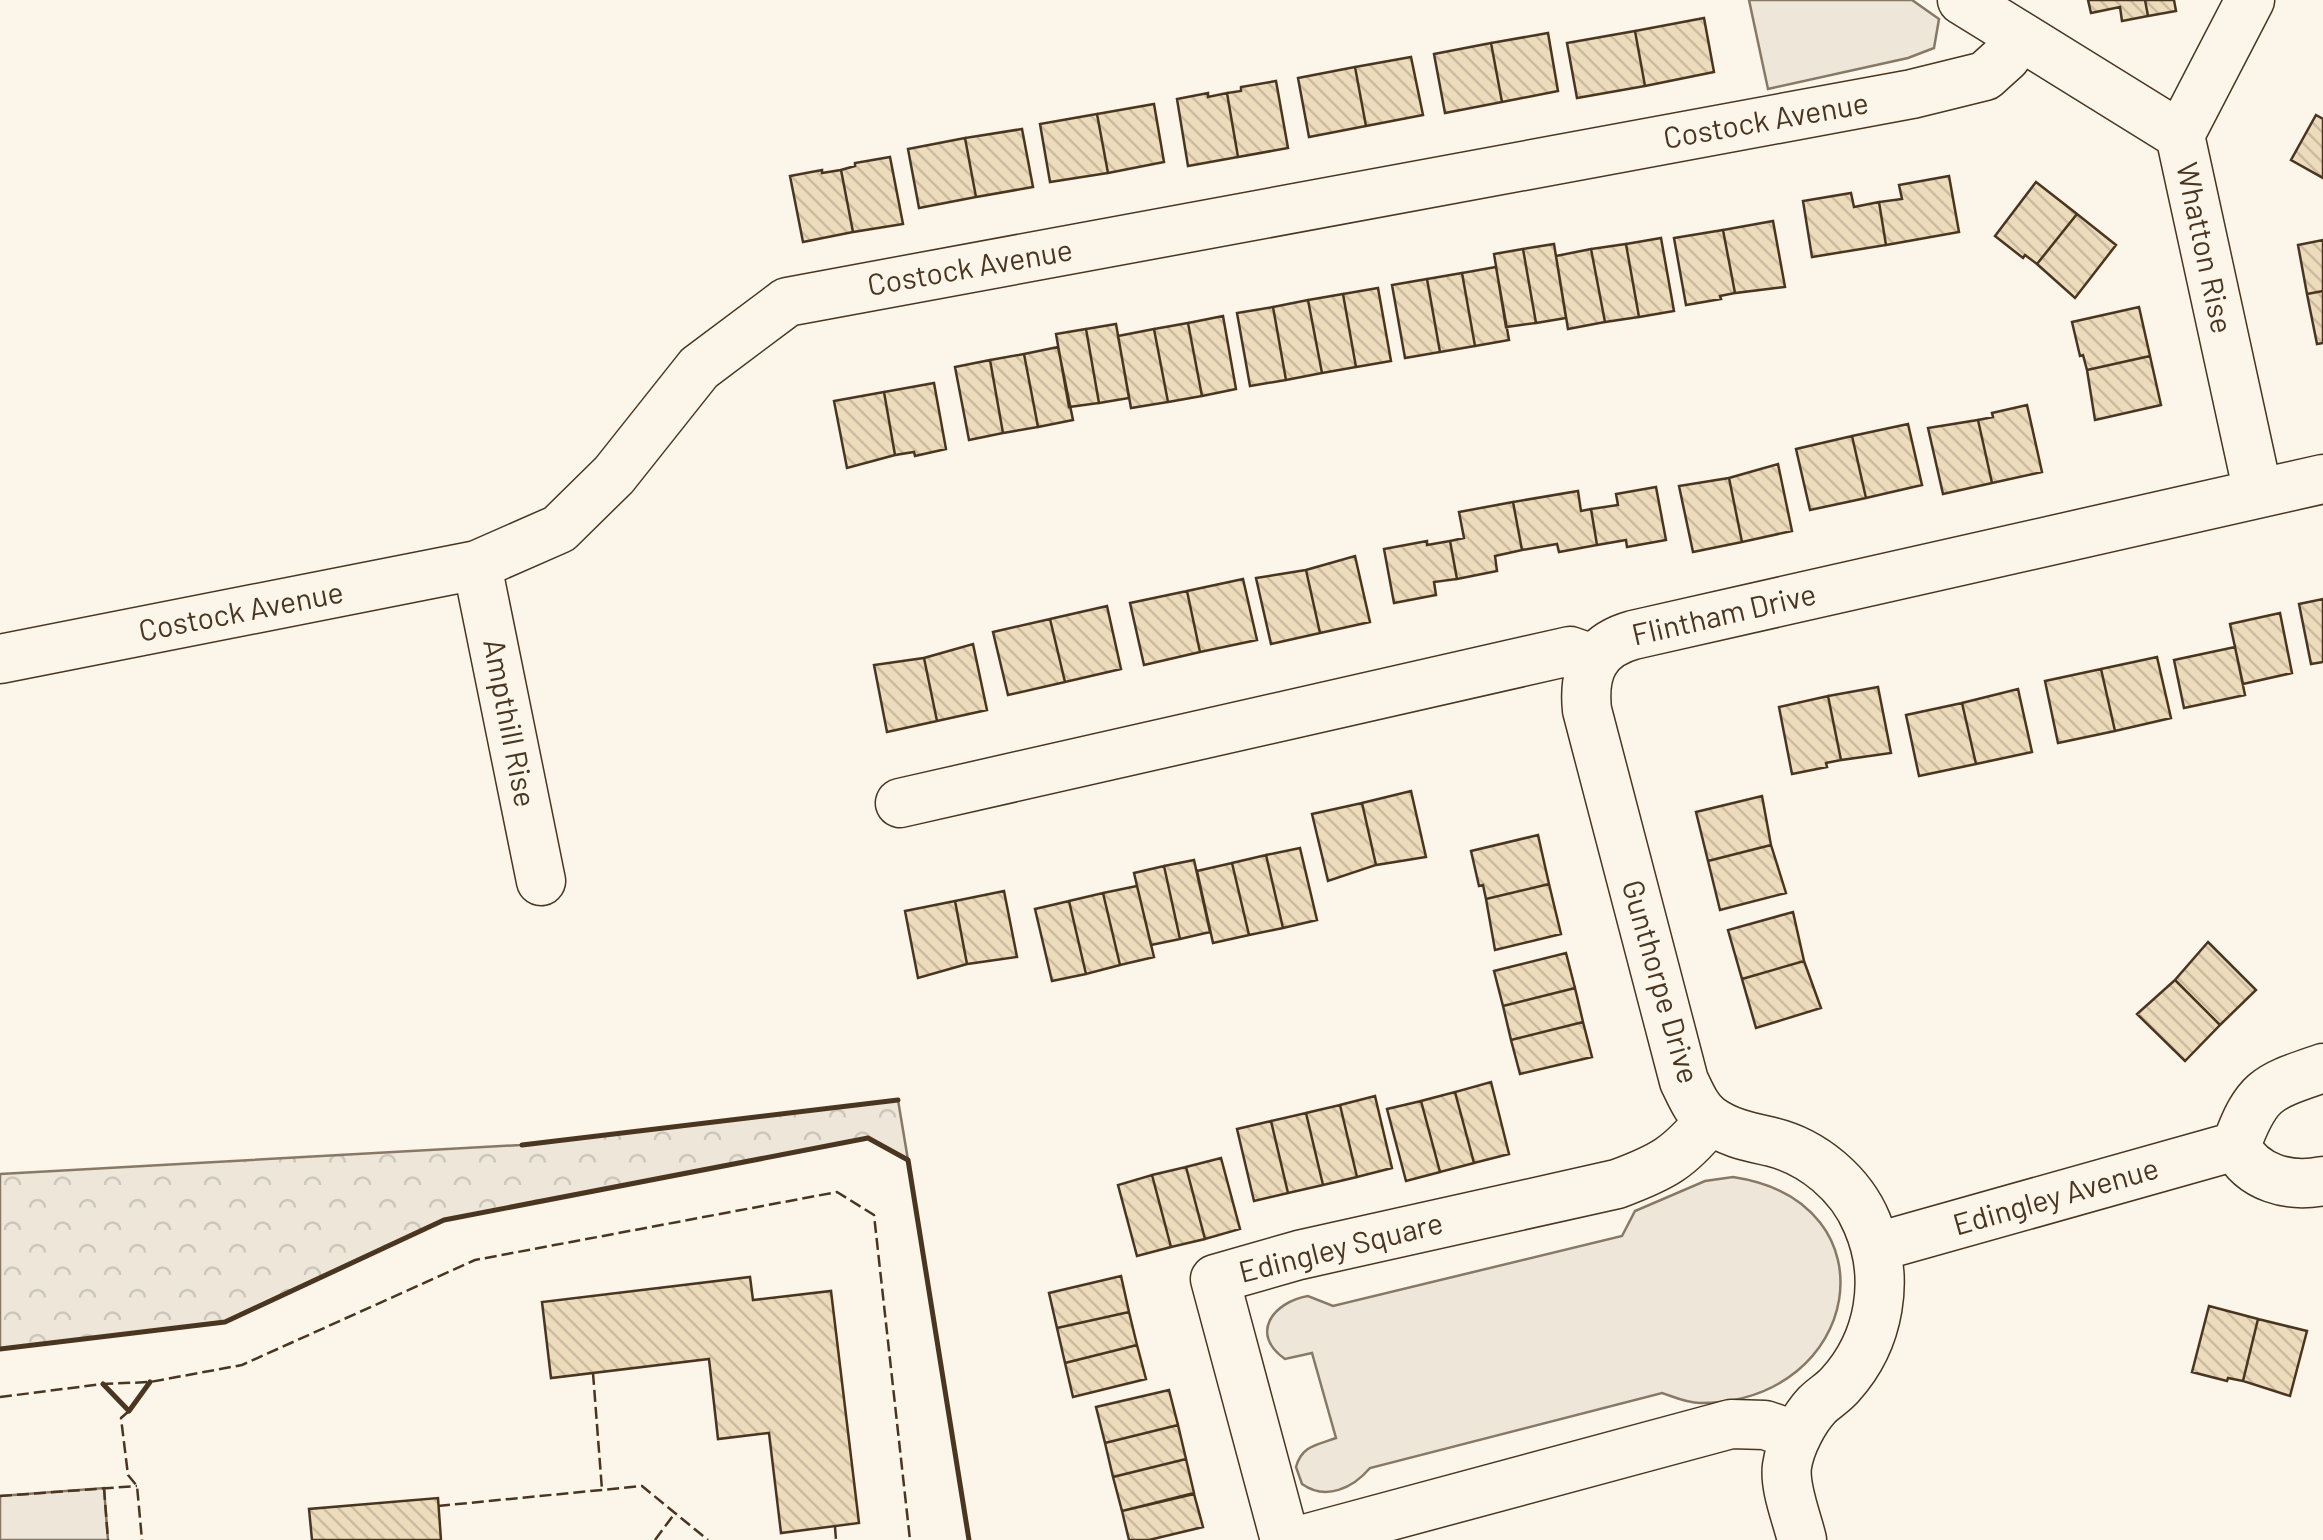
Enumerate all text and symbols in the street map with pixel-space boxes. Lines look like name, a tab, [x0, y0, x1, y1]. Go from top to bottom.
street label: Costock Avenue	[1660, 83, 1871, 155]
street label: Whatton Rise	[2170, 159, 2242, 336]
street label: Costock Avenue	[864, 230, 1075, 302]
street label: Costock Avenue	[135, 573, 346, 648]
street label: Flintham Drive	[1628, 574, 1819, 652]
street label: Ampthill Rise	[477, 635, 545, 810]
street label: Gunthorpe Drive	[1616, 876, 1708, 1087]
street label: Edingley Avenue	[1949, 1149, 2162, 1242]
street label: Edingley Square	[1235, 1203, 1446, 1289]

